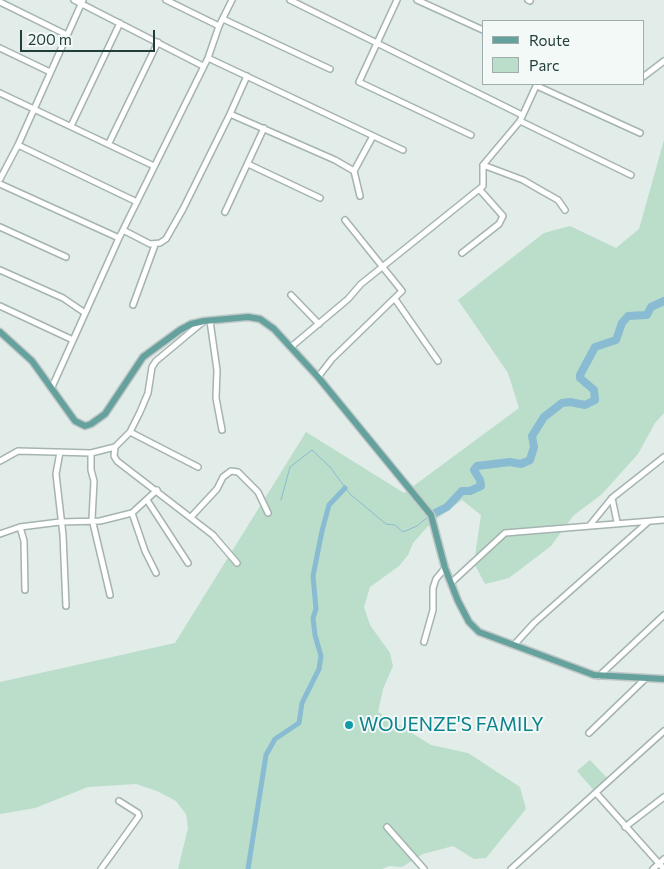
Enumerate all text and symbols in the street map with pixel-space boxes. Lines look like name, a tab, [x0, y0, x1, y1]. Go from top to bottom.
scale bar	[22, 20, 158, 52]
legend	[482, 20, 644, 85]
text: 200 m	[28, 30, 72, 48]
text: Route	[529, 31, 570, 49]
text: Parc	[529, 56, 559, 74]
place label: WOUENZE'S FAMILY	[359, 714, 544, 736]
marker: WOUENZE'S FAMILY	[343, 719, 355, 731]

